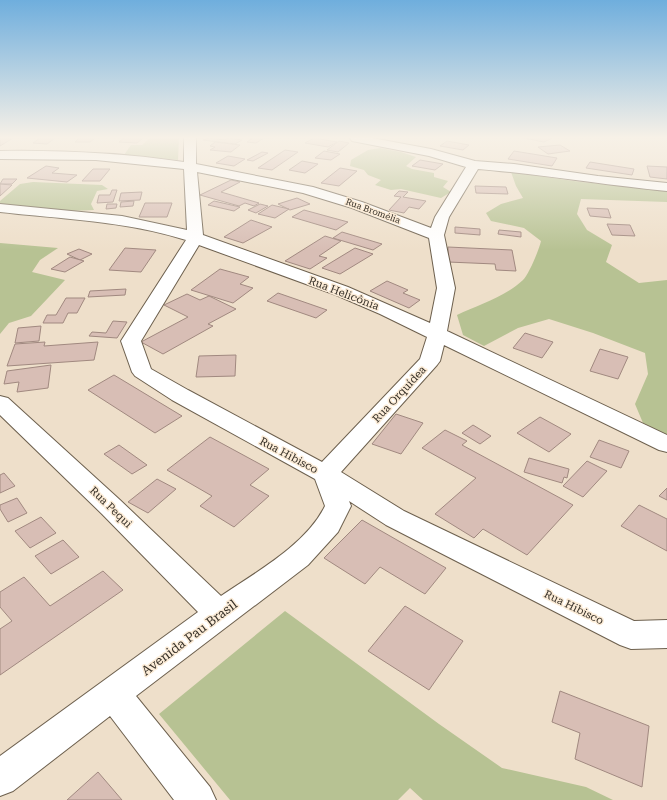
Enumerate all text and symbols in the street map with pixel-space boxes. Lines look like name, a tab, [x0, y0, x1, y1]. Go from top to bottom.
street label: Rua Bromélia	[344, 196, 402, 226]
street label: Rua Helicônia	[307, 274, 381, 313]
street label: Rua Orquídea	[370, 363, 429, 425]
street label: Rua Hibisco	[257, 435, 320, 476]
street label: Rua Pequi	[87, 484, 135, 531]
street label: Rua Hibisco	[542, 587, 606, 628]
street label: Avenida Pau Brasil	[138, 597, 240, 678]

